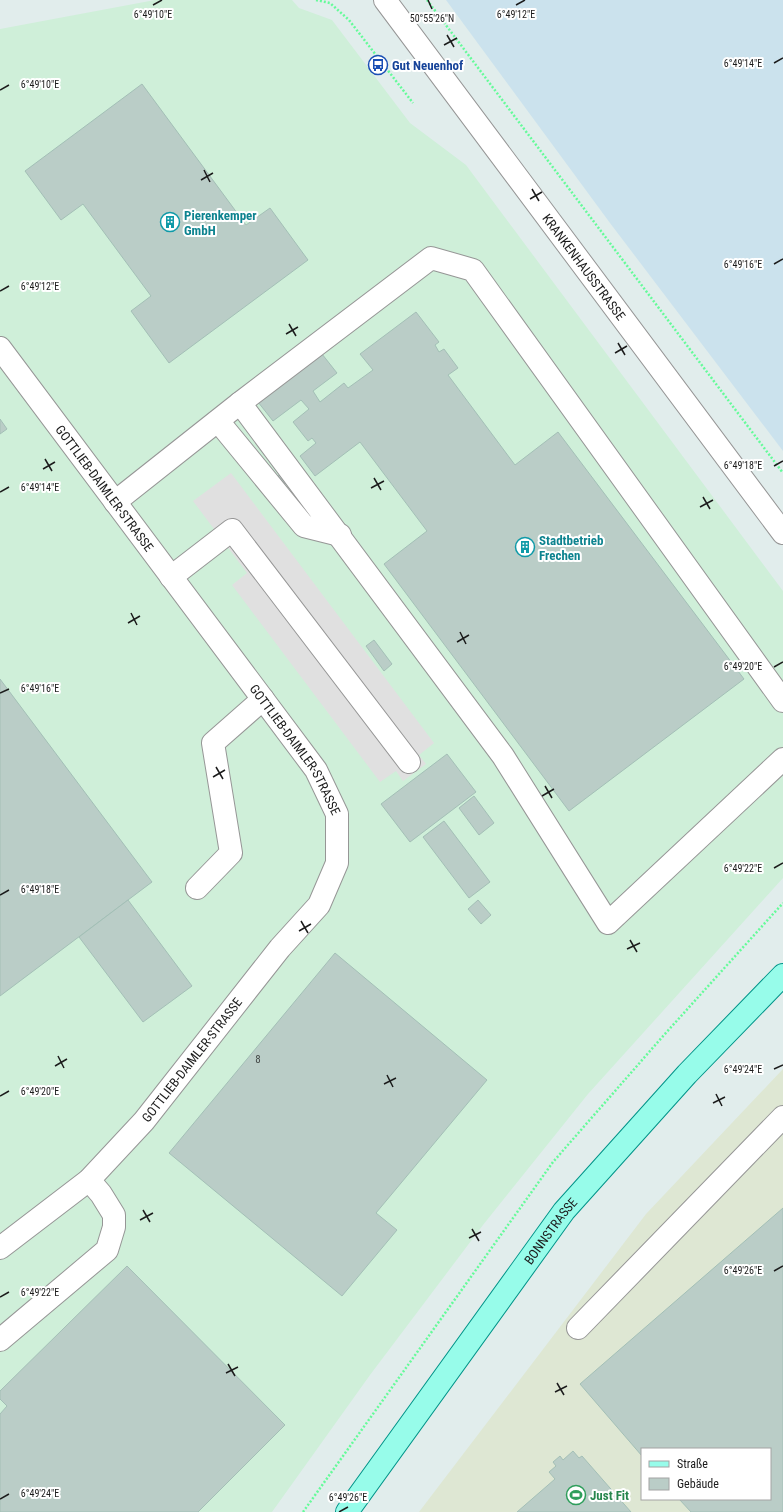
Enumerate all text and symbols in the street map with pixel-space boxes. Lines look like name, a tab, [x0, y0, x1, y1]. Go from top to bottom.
text: 6°49'10"E	[134, 9, 172, 20]
text: 6°49'12"E	[497, 9, 535, 20]
text: 50°55'26"N	[410, 13, 454, 24]
bus stop icon: Gut Neuenhof	[367, 54, 389, 76]
place label: Gut Neuenhof	[392, 58, 464, 73]
text: 6°49'14"E	[724, 58, 762, 69]
text: 6°49'10"E	[21, 79, 59, 90]
place label: Pierenkemper GmbH	[184, 208, 257, 238]
building icon: Pierenkemper GmbH	[159, 211, 181, 233]
street label: KRANKENHAUSSTRASSE	[540, 211, 629, 323]
text: 6°49'16"E	[724, 259, 762, 270]
text: 6°49'12"E	[21, 281, 59, 292]
street label: GOTTLIEB-DAIMLER-STRASSE	[53, 422, 157, 554]
text: 6°49'18"E	[724, 460, 762, 471]
text: 6°49'14"E	[21, 482, 59, 493]
place label: Stadtbetrieb Frechen	[539, 533, 603, 563]
building icon: Stadtbetrieb Frechen	[514, 536, 536, 558]
text: 6°49'20"E	[724, 661, 762, 672]
street label: GOTTLIEB-DAIMLER-STRASSE	[247, 681, 344, 817]
text: 6°49'16"E	[21, 683, 59, 694]
text: 6°49'22"E	[724, 863, 762, 874]
text: 6°49'18"E	[21, 884, 59, 895]
street label: GOTTLIEB-DAIMLER-STRASSE	[139, 995, 245, 1125]
house number: 8	[255, 1053, 261, 1066]
text: 6°49'24"E	[724, 1064, 762, 1075]
text: 6°49'20"E	[21, 1086, 59, 1097]
street label: BONNSTRASSE	[521, 1195, 580, 1267]
text: 6°49'26"E	[724, 1265, 762, 1276]
text: 6°49'22"E	[21, 1287, 59, 1298]
legend	[641, 1448, 771, 1500]
text: Straße	[677, 1457, 708, 1471]
text: Gebäude	[677, 1477, 719, 1491]
sports icon: Just Fit	[565, 1484, 587, 1506]
text: 6°49'24"E	[21, 1488, 59, 1499]
place label: Just Fit	[590, 1488, 629, 1503]
text: 6°49'26"E	[329, 1492, 367, 1503]

